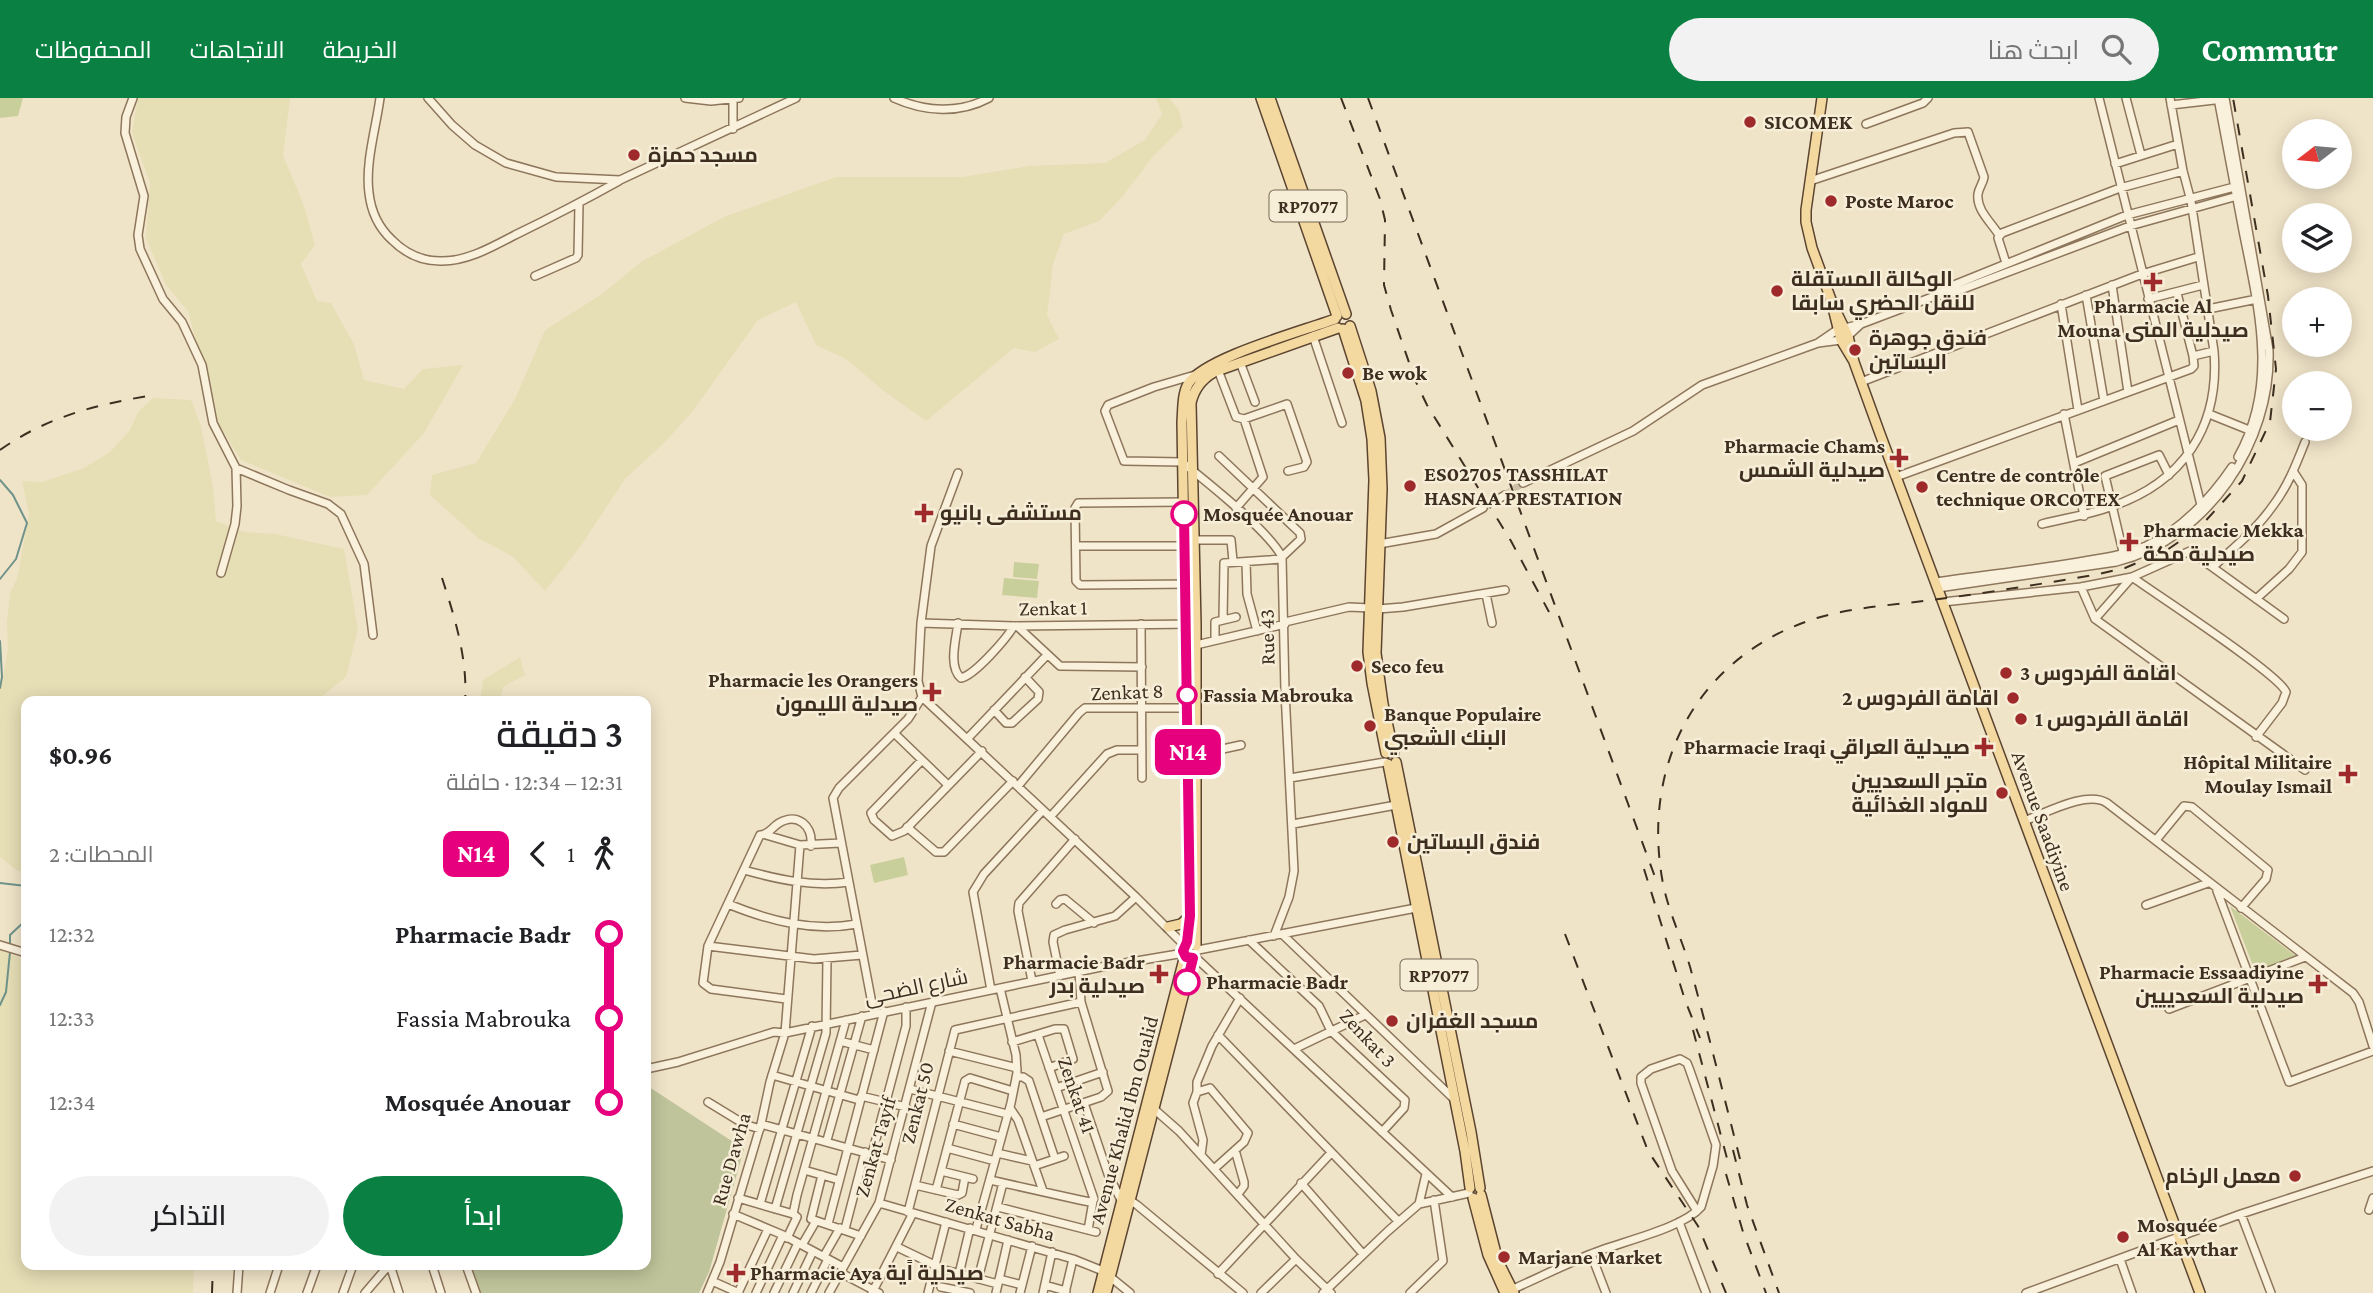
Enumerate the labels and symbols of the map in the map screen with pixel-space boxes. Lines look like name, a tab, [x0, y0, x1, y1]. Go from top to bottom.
place label: SICOMEK	[1764, 110, 1853, 134]
marker: SICOMEK	[1742, 114, 1758, 130]
north arrow	[2282, 119, 2352, 189]
place label: مسجد حمزة	[648, 143, 758, 167]
marker: مسجد حمزة	[626, 147, 642, 163]
place label: Poste Maroc	[1845, 189, 1954, 213]
road number: RP7077	[1270, 190, 1346, 222]
marker: Poste Maroc	[1823, 193, 1839, 209]
place label: الوكالة المستقلة للنقل الحضري سابقا	[1791, 267, 1975, 320]
marker: Pharmacie Al Mouna صيدلية المنى	[2145, 274, 2161, 290]
marker: الوكالة المستقلة للنقل الحضري سابقا	[1769, 283, 1785, 299]
place label: Pharmacie Al Mouna صيدلية المنى	[2057, 294, 2249, 342]
place label: فندق جوهرة البساتين	[1869, 326, 1987, 374]
marker: فندق جوهرة البساتين	[1847, 342, 1863, 358]
place label: Be wok	[1362, 361, 1427, 385]
marker: Be wok	[1340, 365, 1356, 381]
place label: Pharmacie Chams صيدلية الشمس	[1724, 434, 1885, 482]
marker: Pharmacie Chams صيدلية الشمس	[1891, 450, 1907, 466]
place label: ES02705 TASSHILAT HASNAA PRESTATION	[1424, 462, 1623, 510]
place label: Centre de contrôle technique ORCOTEX	[1936, 463, 2120, 511]
marker: ES02705 TASSHILAT HASNAA PRESTATION	[1402, 478, 1418, 494]
marker: Centre de contrôle technique ORCOTEX	[1914, 479, 1930, 495]
place label: مستشفى بانيو	[940, 501, 1082, 526]
marker: Mosquée Anouar	[1171, 501, 1197, 527]
place label: Mosquée Anouar	[1203, 502, 1354, 526]
marker: مستشفى بانيو	[914, 503, 934, 523]
place label: Pharmacie Mekka صيدلية مكة	[2143, 518, 2304, 566]
marker: Pharmacie Mekka صيدلية مكة	[2121, 534, 2137, 550]
street label: Zenkat 1	[1018, 595, 1088, 621]
street label: Rue 43	[1255, 609, 1279, 665]
place label: Seco feu	[1371, 654, 1444, 678]
marker: Seco feu	[1349, 658, 1365, 674]
place label: اقامة الفردوس 3	[2020, 661, 2176, 686]
marker: اقامة الفردوس 3	[1998, 665, 2014, 681]
place label: Pharmacie les Orangers صيدلية الليمون	[708, 668, 918, 717]
street label: Zenkat 8	[1090, 679, 1164, 705]
place label: Fassia Mabrouka	[1203, 683, 1354, 707]
marker: Pharmacie les Orangers صيدلية الليمون	[924, 684, 940, 700]
marker: Fassia Mabrouka	[1177, 685, 1197, 705]
place label: اقامة الفردوس 2	[1842, 686, 1999, 711]
marker: اقامة الفردوس 2	[2005, 690, 2021, 706]
place label: Banque Populaire البنك الشعبي	[1384, 702, 1542, 755]
place label: اقامة الفردوس 1	[2035, 707, 2189, 732]
marker: اقامة الفردوس 1	[2013, 711, 2029, 727]
marker: Banque Populaire البنك الشعبي	[1362, 718, 1378, 734]
line badge: N14	[1148, 729, 1228, 775]
place label: Pharmacie Iraqi صيدلية العراقي	[1684, 735, 1970, 764]
marker: Pharmacie Iraqi صيدلية العراقي	[1976, 739, 1992, 755]
street label: Avenue Saadiyine	[2007, 748, 2079, 894]
place label: Hôpital Militaire Moulay Ismail	[2183, 750, 2332, 798]
marker: Hôpital Militaire Moulay Ismail	[2338, 764, 2358, 784]
place label: متجر السعديين للمواد الغذائية	[1851, 769, 1988, 818]
marker: متجر السعديين للمواد الغذائية	[1994, 785, 2010, 801]
place label: فندق البساتين	[1407, 830, 1540, 855]
marker: فندق البساتين	[1385, 834, 1401, 850]
place label: Pharmacie Badr صيدلية بدر	[1003, 950, 1146, 998]
road number: RP7077	[1400, 960, 1478, 990]
place label: Pharmacie Essaadiyine صيدلية السعدييين	[2099, 960, 2304, 1008]
street label: شارع الضحى	[862, 964, 970, 1012]
marker: Pharmacie Badr صيدلية بدر	[1151, 966, 1167, 982]
marker: Pharmacie Badr	[1174, 969, 1200, 995]
place label: Pharmacie Badr	[1206, 970, 1349, 994]
marker: Pharmacie Essaadiyine صيدلية السعدييين	[2310, 976, 2326, 992]
street label: Zenkat 3	[1335, 1004, 1401, 1072]
place label: مسجد الغفران	[1406, 1009, 1539, 1033]
street label: Avenue Khalid Ibn Oualid	[1085, 1013, 1163, 1227]
marker: مسجد الغفران	[1384, 1013, 1400, 1029]
street label: Zenkat 41	[1053, 1053, 1101, 1137]
street label: Zenkat 50	[895, 1059, 939, 1147]
street label: Zenkat Tayif	[849, 1092, 901, 1200]
street label: Rue Dawha	[706, 1109, 756, 1208]
place label: معمل الرخام	[2165, 1164, 2281, 1190]
marker: معمل الرخام	[2287, 1168, 2303, 1184]
street label: Zenkat Sabha	[942, 1192, 1058, 1246]
place label: Mosquée Al Kawthar	[2136, 1213, 2239, 1261]
marker: Mosquée Al Kawthar	[2115, 1229, 2131, 1245]
place label: Marjane Market	[1518, 1245, 1663, 1269]
marker: Marjane Market	[1496, 1249, 1512, 1265]
place label: Pharmacie Aya صيدلية اًية	[750, 1260, 984, 1285]
marker: Pharmacie Aya صيدلية اًية	[728, 1265, 744, 1281]

